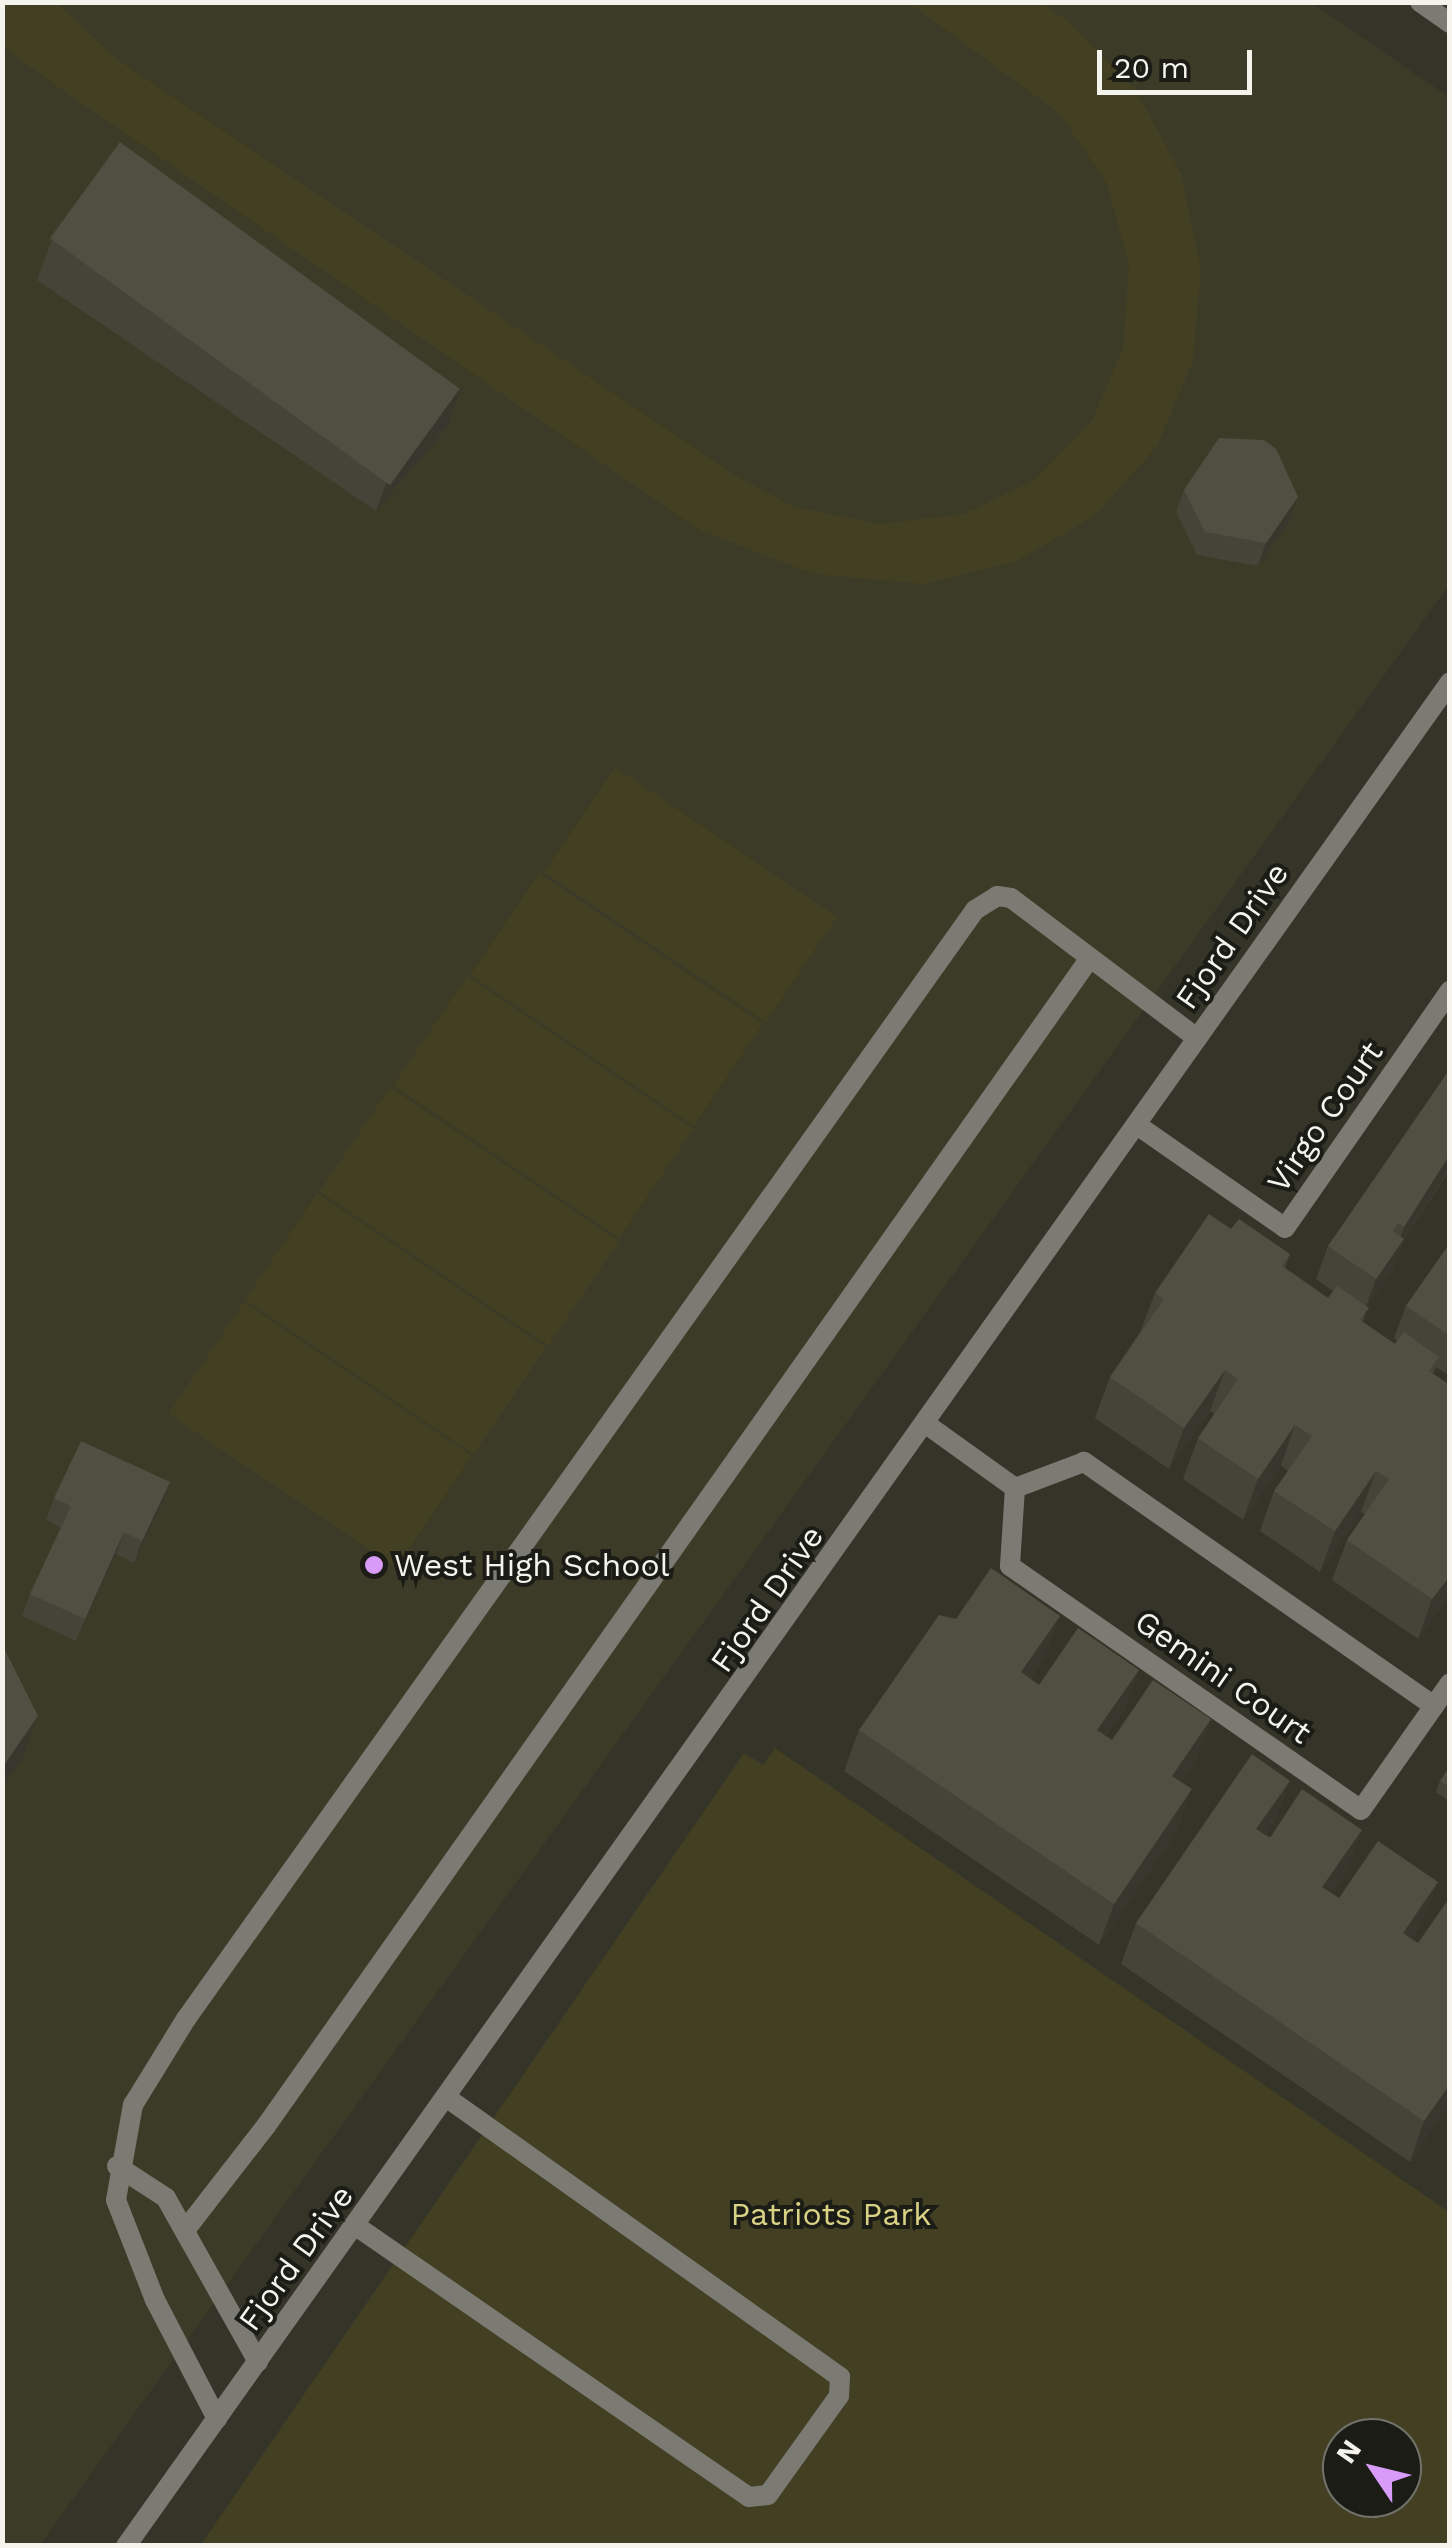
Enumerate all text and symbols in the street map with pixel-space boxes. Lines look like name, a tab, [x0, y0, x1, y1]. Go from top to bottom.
scale bar	[1102, 30, 1257, 92]
text: 20 m	[1114, 50, 1189, 85]
street label: Fjord Drive	[1167, 855, 1297, 1017]
street label: Virgo Court	[1259, 1034, 1391, 1200]
street label: Fjord Drive	[702, 1518, 832, 1680]
place label: West High School	[394, 1546, 669, 1584]
marker: West High School	[363, 1554, 385, 1576]
street label: Gemini Court	[1128, 1602, 1318, 1752]
street label: Fjord Drive	[230, 2178, 362, 2338]
park label: Patriots Park	[731, 2195, 931, 2233]
north arrow	[1322, 2418, 1422, 2518]
text: N	[1329, 2434, 1368, 2470]

